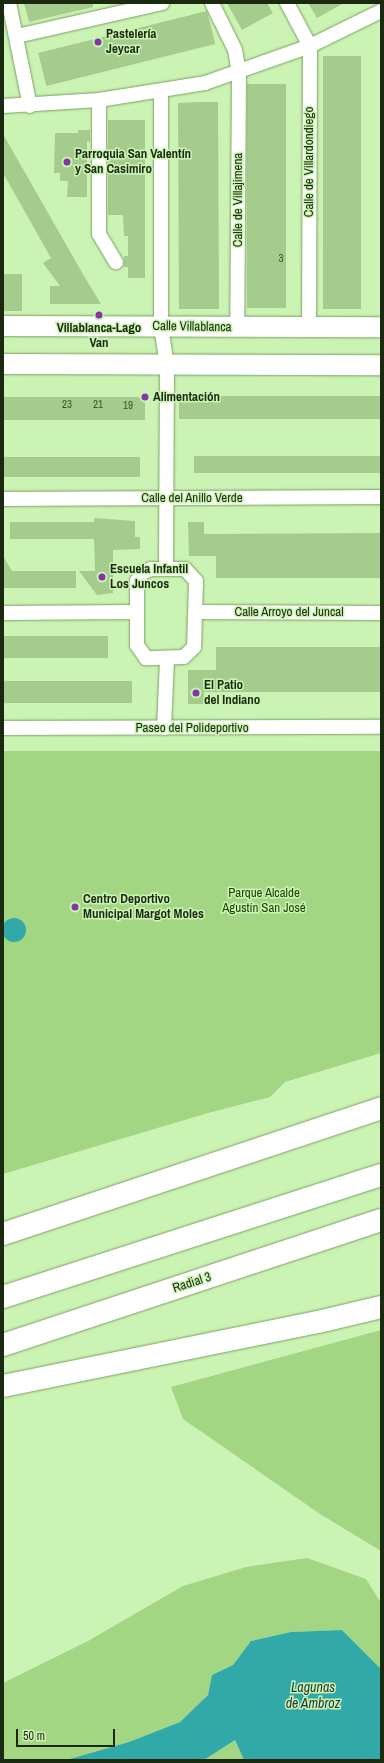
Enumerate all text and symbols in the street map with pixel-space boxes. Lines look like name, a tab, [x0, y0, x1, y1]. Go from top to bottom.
place label: Pastelería Jeycar	[106, 27, 156, 58]
marker: Pastelería Jeycar	[93, 37, 103, 47]
street label: Calle de Villardondiego	[301, 107, 317, 217]
place label: Parroquia San Valentín y San Casimiro	[75, 147, 191, 178]
street label: Calle de Villajimena	[230, 153, 246, 247]
marker: Parroquia San Valentín y San Casimiro	[62, 157, 72, 167]
house number: 3	[278, 251, 284, 265]
marker: Villablanca-Lago Van	[94, 310, 104, 320]
street label: Calle Villablanca	[152, 319, 232, 335]
place label: Villablanca-Lago Van	[57, 321, 141, 352]
place label: Alimentación	[153, 389, 220, 405]
marker: Alimentación	[140, 392, 150, 402]
house number: 23	[62, 397, 72, 411]
house number: 21	[93, 397, 103, 411]
house number: 19	[123, 398, 133, 412]
street label: Calle del Anillo Verde	[141, 490, 243, 506]
place label: Escuela Infantil Los Juncos	[110, 562, 188, 593]
marker: Escuela Infantil Los Juncos	[97, 572, 107, 582]
street label: Calle Arroyo del Juncal	[234, 604, 344, 620]
place label: El Patio del Indiano	[204, 678, 260, 709]
marker: El Patio del Indiano	[191, 688, 201, 698]
street label: Paseo del Polideportivo	[135, 720, 249, 736]
park label: Parque Alcalde Agustín San José	[222, 886, 306, 917]
place label: Centro Deportivo Municipal Margot Moles	[83, 892, 204, 923]
marker: Centro Deportivo Municipal Margot Moles	[70, 902, 80, 912]
street label: Radial 3	[171, 1269, 213, 1297]
water label: Lagunas de Ambroz	[285, 1679, 341, 1712]
scale bar	[18, 1721, 117, 1747]
text: 50 m	[23, 1728, 45, 1744]

